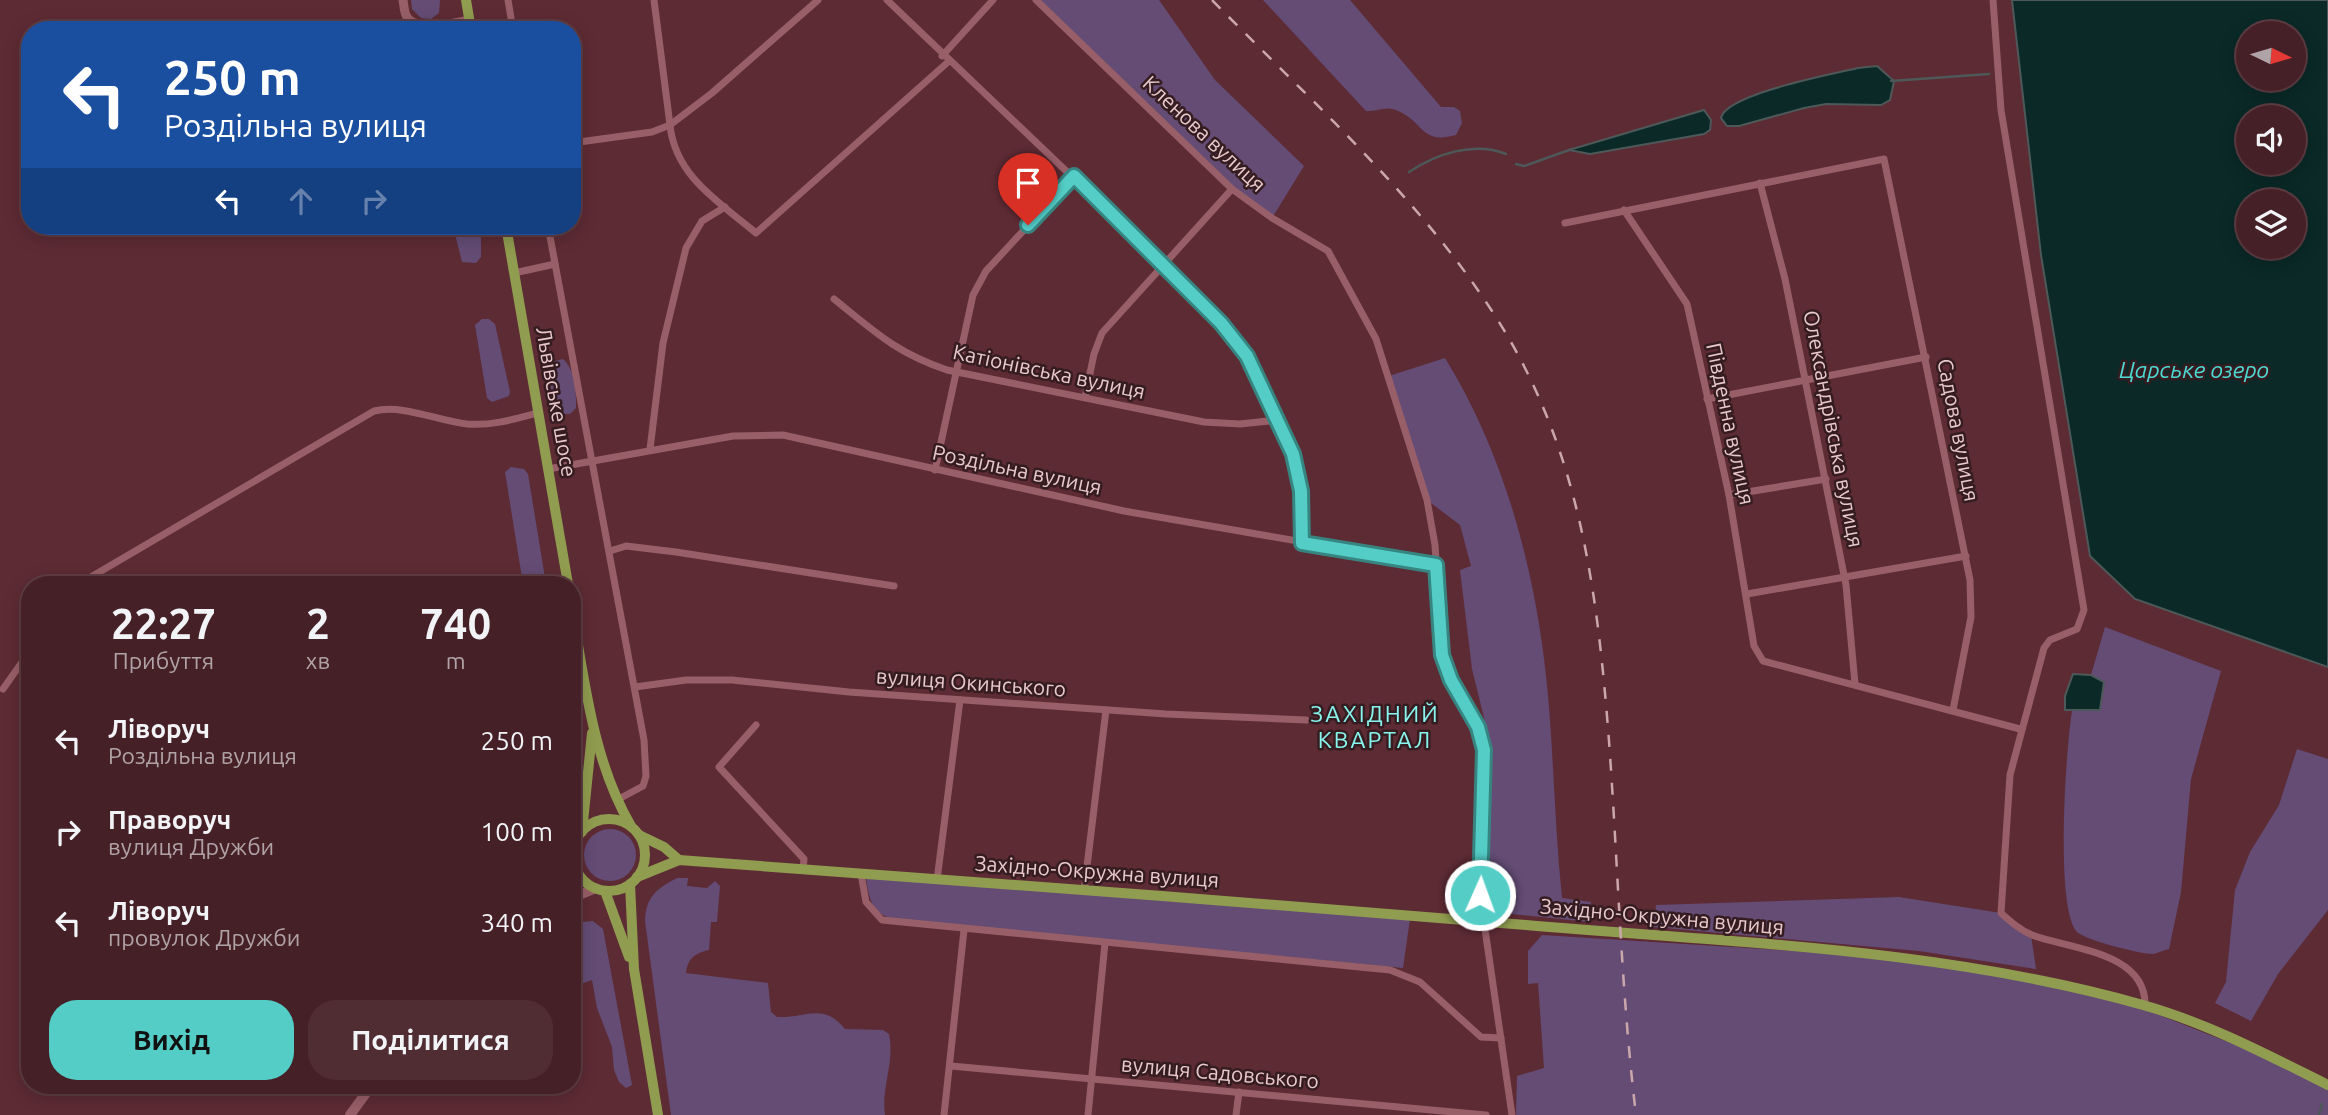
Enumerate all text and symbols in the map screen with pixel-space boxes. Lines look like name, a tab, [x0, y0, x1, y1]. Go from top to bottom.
north arrow	[2236, 21, 2306, 91]
map controls	[2236, 21, 2306, 259]
icon: left	[49, 49, 140, 140]
text: 250 m	[164, 49, 301, 104]
street label: Кленова вулиця	[1139, 70, 1271, 196]
button: sound	[2236, 105, 2306, 175]
text: Роздільна вулиця	[164, 107, 427, 143]
pin	[998, 153, 1058, 225]
icon: arrive	[1009, 164, 1047, 202]
icon: left	[209, 182, 247, 220]
icon: ahead	[282, 182, 320, 220]
icon: right	[355, 182, 393, 220]
button: layers	[2236, 189, 2306, 259]
street label: Олександрівська вулиця	[1799, 308, 1869, 549]
street label: Львівське шосе	[532, 325, 582, 479]
street label: Катіонівська вулиця	[951, 339, 1147, 403]
street label: Південна вулиця	[1702, 341, 1760, 507]
street label: Садова вулиця	[1933, 356, 1985, 503]
water label: Царське озеро	[2119, 357, 2269, 382]
street label: Роздільна вулиця	[930, 439, 1104, 499]
text: 22:27	[111, 600, 216, 647]
text: 2	[306, 600, 330, 647]
text: 740	[420, 600, 491, 647]
text: Прибуття	[113, 648, 214, 673]
text: хв	[306, 648, 330, 673]
text: m	[446, 648, 466, 673]
street label: вулиця Окинського	[875, 663, 1067, 701]
district label: ЗАХІДНИЙ КВАРТАЛ	[1310, 701, 1440, 752]
text: Ліворуч	[108, 714, 210, 743]
icon: left	[49, 722, 87, 760]
text: 250 m	[481, 726, 553, 755]
text: Роздільна вулиця	[108, 743, 297, 768]
text: Праворуч	[108, 805, 231, 834]
icon: right	[49, 813, 87, 851]
text: 100 m	[481, 817, 553, 846]
text: вулиця Дружби	[108, 834, 274, 859]
street label: Західно-Окружна вулиця	[974, 851, 1220, 891]
position arrow	[1443, 858, 1517, 932]
street label: Західно-Окружна вулиця	[1539, 893, 1785, 939]
text: Ліворуч	[108, 896, 210, 925]
icon: left	[49, 904, 87, 942]
text: 340 m	[481, 908, 553, 937]
text: провулок Дружби	[108, 925, 300, 950]
button: Вихід	[49, 1000, 294, 1080]
button: Поділитися	[308, 1000, 553, 1080]
street label: вулиця Садовського	[1120, 1051, 1320, 1093]

